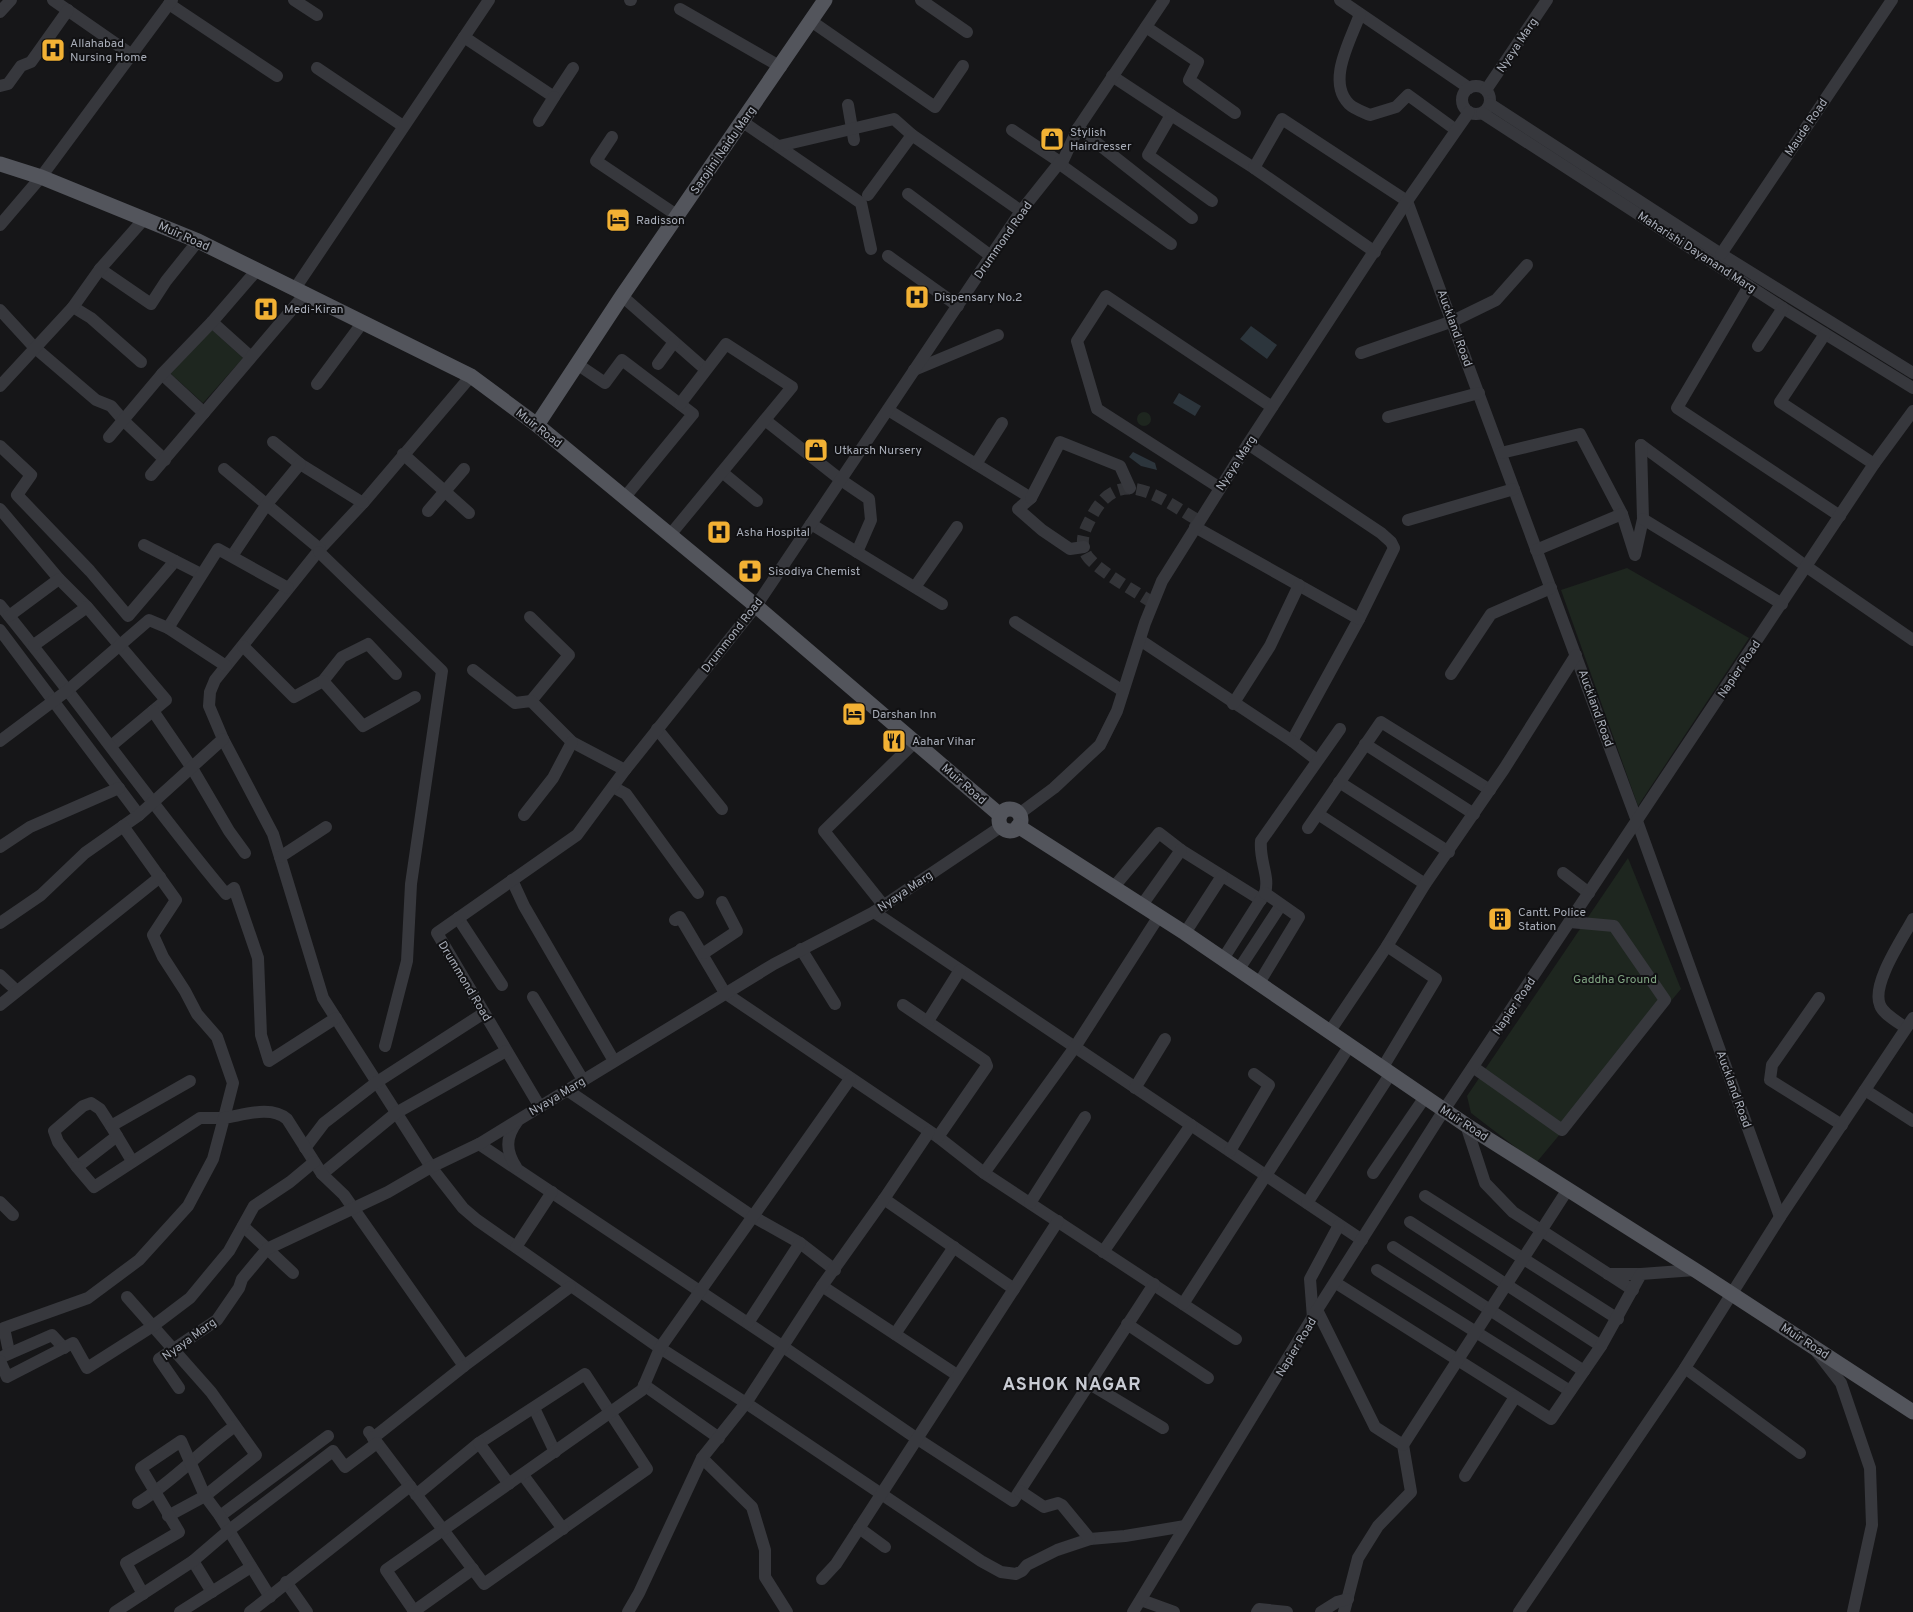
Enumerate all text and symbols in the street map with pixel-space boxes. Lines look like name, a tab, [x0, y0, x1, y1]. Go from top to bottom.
street label: Nyaya Marg	[1494, 15, 1542, 76]
place label: Allahabad Nursing Home	[70, 36, 147, 66]
hospital icon: Allahabad Nursing Home	[40, 37, 66, 63]
street label: Maude Road	[1782, 96, 1832, 159]
street label: Sarojini Naidu Marg	[687, 103, 760, 198]
place label: Stylish Hairdresser	[1070, 125, 1132, 155]
shop icon: Stylish Hairdresser	[1039, 126, 1065, 152]
street label: Drummond Road	[971, 199, 1037, 283]
hotel icon: Radisson	[605, 207, 631, 233]
street label: Maharishi Dayanand Marg	[1634, 208, 1759, 297]
place label: Radisson	[636, 213, 685, 229]
street label: Muir Road	[155, 218, 212, 255]
hospital icon: Dispensary No.2	[904, 284, 930, 310]
street label: Auckland Road	[1433, 288, 1475, 369]
place label: Dispensary No.2	[934, 290, 1022, 306]
hospital icon: Medi-Kiran	[253, 296, 279, 322]
place label: Medi-Kiran	[284, 302, 343, 318]
street label: Muir Road	[512, 406, 565, 452]
street label: Nyaya Marg	[1213, 433, 1261, 494]
shop icon: Utkarsh Nursery	[803, 437, 829, 463]
place label: Utkarsh Nursery	[834, 443, 922, 459]
hospital icon: Asha Hospital	[706, 519, 732, 545]
place label: Asha Hospital	[736, 525, 810, 541]
pharmacy icon: Sisodiya Chemist	[737, 558, 763, 584]
place label: Sisodiya Chemist	[768, 564, 860, 580]
street label: Drummond Road	[698, 595, 767, 676]
street label: Napier Road	[1715, 638, 1765, 702]
street label: Auckland Road	[1574, 668, 1616, 749]
hotel icon: Darshan Inn	[841, 701, 867, 727]
place label: Darshan Inn	[872, 707, 937, 723]
restaurant icon: Aahar Vihar	[881, 728, 907, 754]
place label: Aahar Vihar	[912, 734, 976, 750]
street label: Muir Road	[937, 761, 989, 809]
street label: Nyaya Marg	[875, 868, 936, 916]
place label: Cantt. Police Station	[1518, 905, 1586, 935]
building icon: Cantt. Police Station	[1487, 906, 1513, 932]
street label: Drummond Road	[434, 938, 494, 1025]
park label: Gaddha Ground	[1573, 972, 1657, 988]
street label: Napier Road	[1490, 975, 1540, 1039]
street label: Auckland Road	[1712, 1049, 1754, 1130]
street label: Nyaya Marg	[526, 1074, 589, 1120]
street label: Muir Road	[1436, 1102, 1491, 1145]
street label: Nyaya Marg	[159, 1315, 220, 1365]
street label: Napier Road	[1273, 1315, 1321, 1380]
street label: Muir Road	[1777, 1320, 1832, 1363]
district label: ASHOK NAGAR	[1002, 1374, 1142, 1397]

